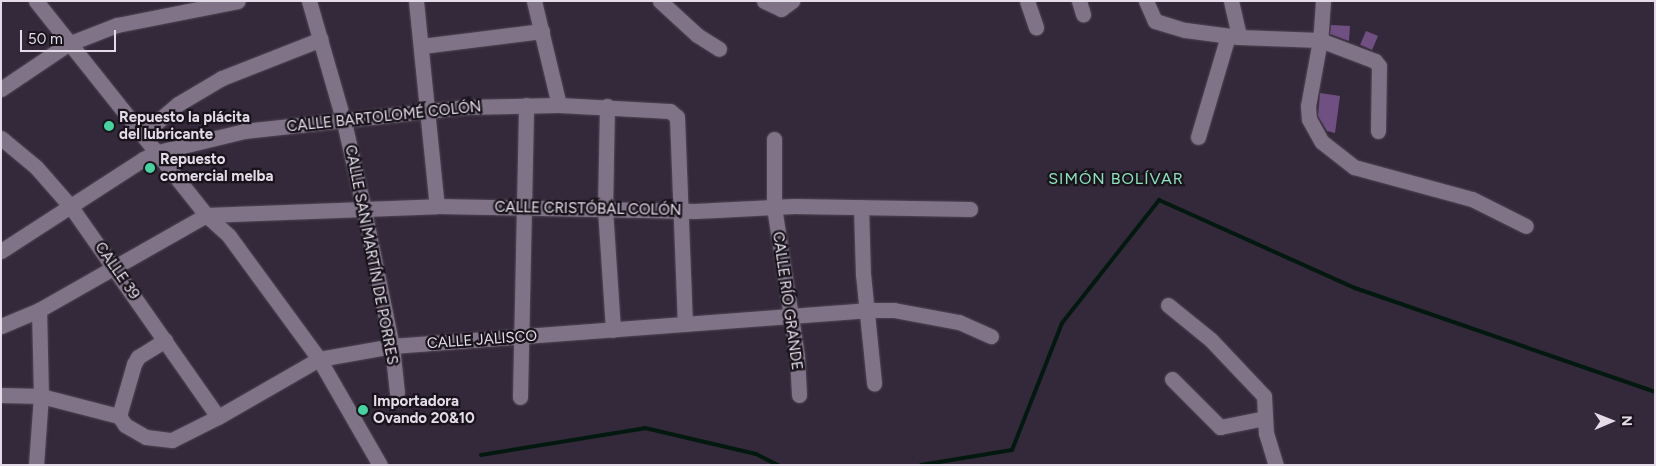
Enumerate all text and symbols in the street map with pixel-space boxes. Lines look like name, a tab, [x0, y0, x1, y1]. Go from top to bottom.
scale bar	[22, 20, 119, 52]
text: 50 m	[28, 30, 63, 48]
street label: CALLE BARTOLOMÉ COLÓN	[286, 98, 482, 136]
place label: Repuesto la plácita del lubricante	[119, 108, 250, 143]
marker: Repuesto la plácita del lubricante	[103, 120, 115, 132]
street label: CALLE SAN MARTÍN DE PORRES	[341, 143, 401, 367]
place label: Repuesto comercial melba	[160, 150, 273, 185]
marker: Repuesto comercial melba	[144, 162, 156, 174]
district label: SIMÓN BOLÍVAR	[1047, 169, 1185, 189]
street label: CALLE CRISTÓBAL COLÓN	[494, 198, 682, 220]
street label: CALLE RÍO GRANDE	[768, 231, 806, 371]
street label: CALLE 39	[91, 239, 143, 303]
street label: CALLE JALISCO	[426, 327, 538, 353]
place label: Importadora Ovando 20&10	[373, 392, 475, 427]
north arrow	[1586, 396, 1636, 446]
marker: Importadora Ovando 20&10	[357, 404, 369, 416]
text: N	[1618, 415, 1635, 426]

